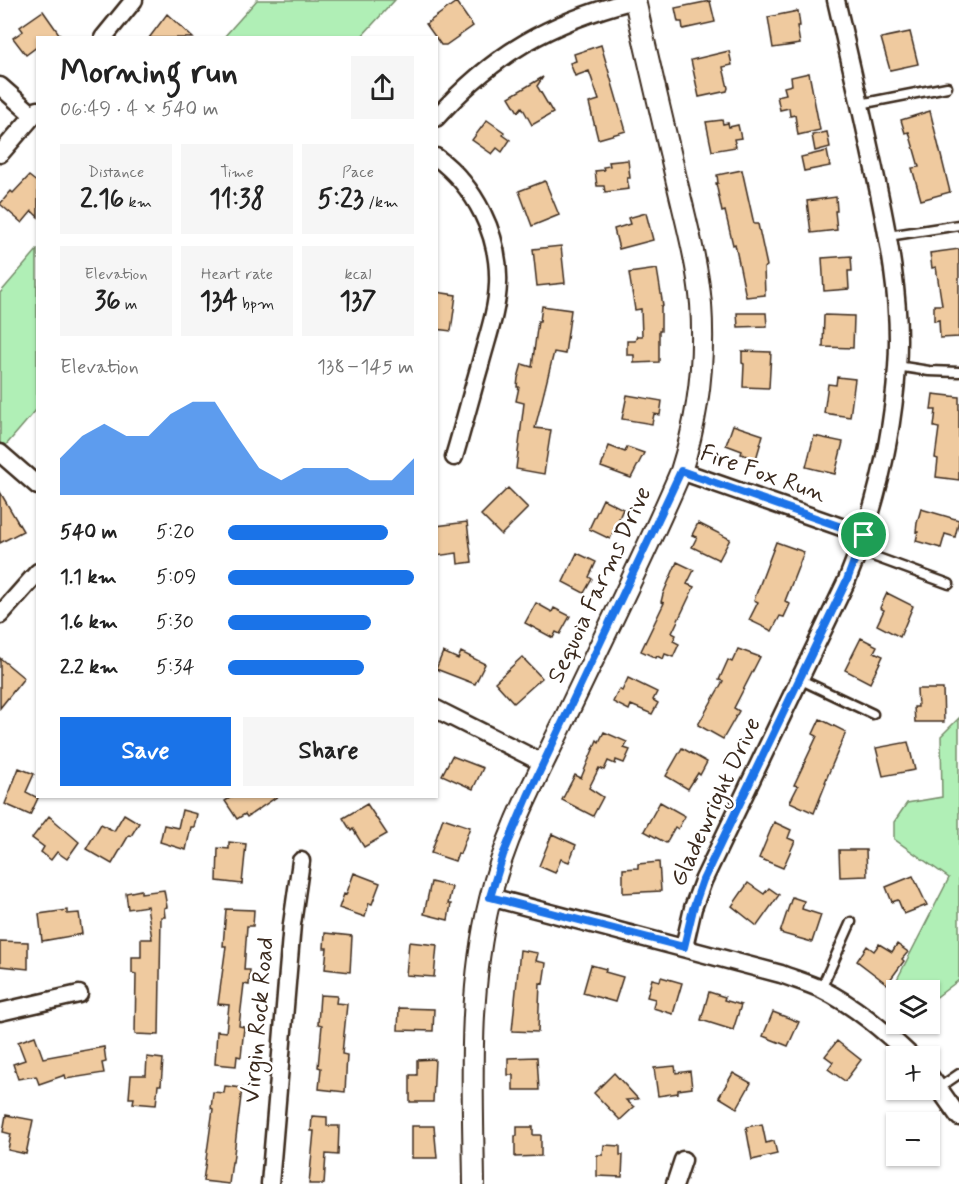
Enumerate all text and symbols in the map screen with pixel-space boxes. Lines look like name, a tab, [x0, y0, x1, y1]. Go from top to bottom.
text: Morning run	[60, 51, 238, 95]
button: share	[351, 56, 414, 119]
text: 06:49 · 4 × 540 m	[60, 96, 219, 123]
text: Distance	[88, 162, 144, 183]
text: Time	[220, 162, 254, 183]
text: Pace	[342, 162, 374, 183]
text: 2.16	[80, 183, 124, 217]
text: 11:38	[209, 183, 265, 217]
text: 5:23	[318, 183, 364, 217]
text: km	[124, 192, 152, 213]
text: /km	[364, 192, 398, 213]
text: Elevation	[85, 264, 148, 285]
text: Heart rate	[201, 264, 273, 285]
text: kcal	[345, 264, 371, 285]
text: 36	[94, 285, 121, 319]
text: 134	[200, 285, 238, 319]
text: 137	[339, 285, 377, 319]
text: m	[121, 294, 138, 315]
text: bpm	[238, 294, 274, 315]
text: Elevation	[60, 354, 139, 381]
text: 138–145 m	[317, 354, 414, 381]
street label: Fire Fox Run	[696, 438, 830, 510]
street label: Sequoia Farms Drive	[541, 482, 659, 688]
pin	[838, 509, 889, 560]
icon: arrive	[847, 518, 880, 551]
text: 540 m	[60, 519, 117, 546]
text: 5:20	[156, 519, 195, 546]
text: 1.1 km	[60, 564, 117, 591]
text: 5:09	[156, 564, 196, 591]
text: 1.6 km	[60, 609, 118, 636]
text: 5:30	[156, 609, 194, 636]
text: 2.2 km	[60, 654, 118, 681]
text: 5:34	[156, 654, 195, 681]
street label: Gladewright Drive	[663, 712, 771, 892]
button: Save	[60, 717, 231, 786]
button: Share	[243, 717, 414, 786]
street label: Virgin Rock Road	[236, 936, 284, 1104]
map controls	[886, 980, 940, 1166]
button: layers	[886, 980, 940, 1034]
button: +	[886, 1046, 940, 1100]
button: −	[886, 1112, 940, 1166]

